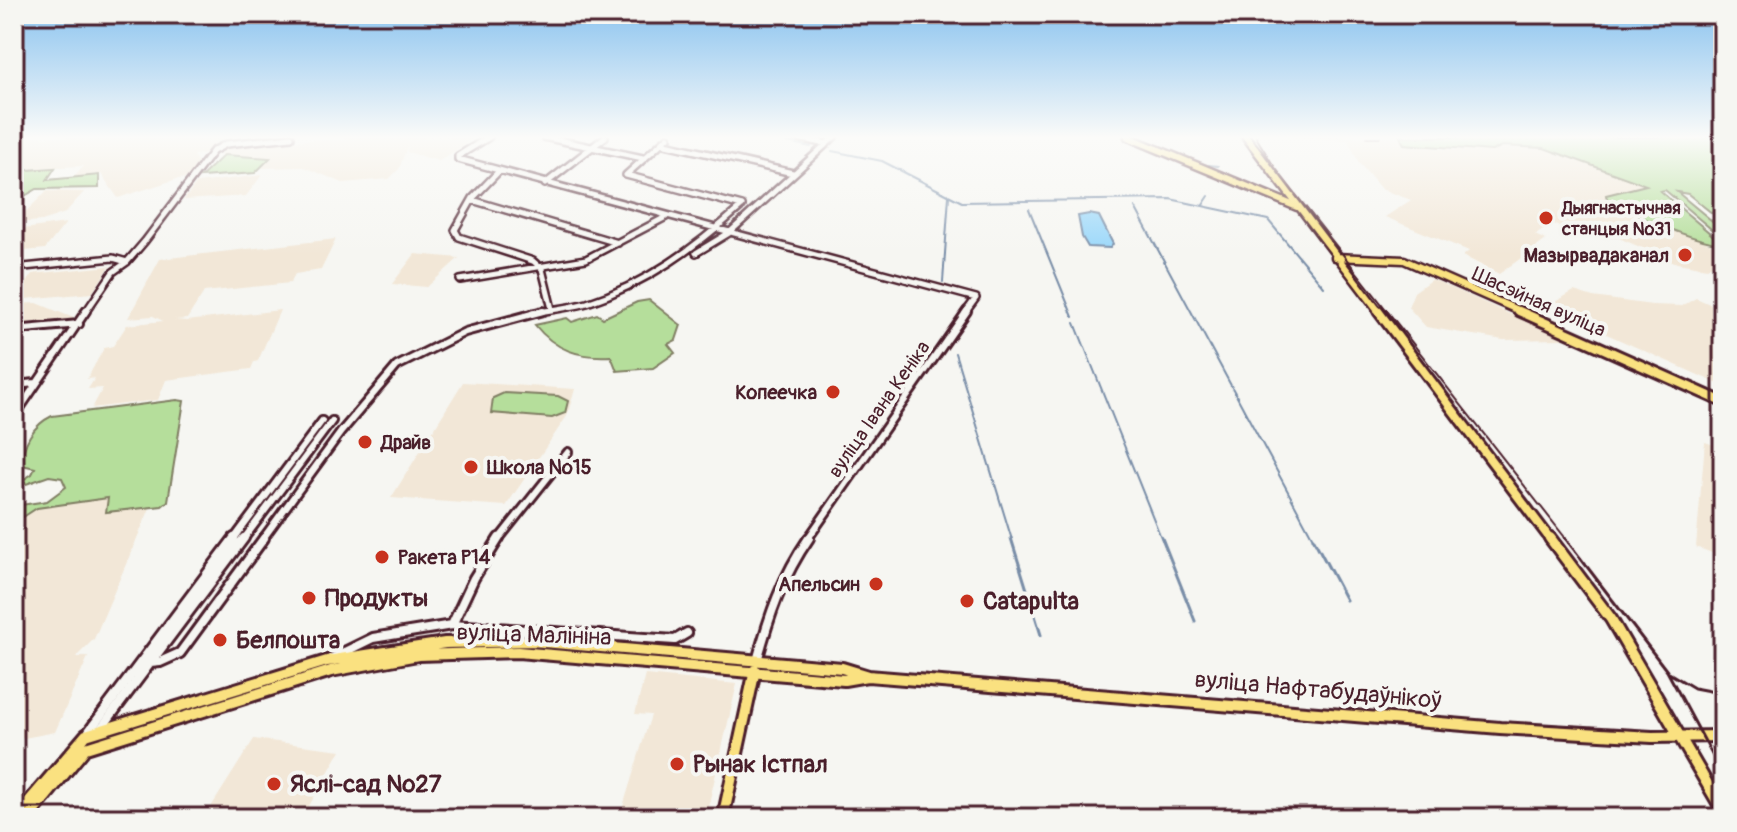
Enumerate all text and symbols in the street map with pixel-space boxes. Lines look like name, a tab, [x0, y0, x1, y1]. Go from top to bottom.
place label: Дыягнастычная станцыя №31	[1561, 197, 1681, 241]
marker: Дыягнастычная станцыя №31	[1537, 209, 1555, 227]
place label: Мазырвадаканал	[1524, 243, 1669, 268]
marker: Мазырвадаканал	[1676, 246, 1694, 264]
street label: Шасэйная вуліца	[1468, 261, 1610, 343]
street label: вуліца Івана Кеніка	[822, 336, 936, 482]
place label: Копеечка	[735, 380, 817, 405]
marker: Копеечка	[824, 383, 842, 401]
place label: Драйв	[380, 430, 431, 455]
marker: Драйв	[356, 433, 374, 451]
place label: Школа №15	[486, 455, 592, 480]
marker: Школа №15	[462, 458, 480, 476]
place label: Ракета Р14	[398, 545, 491, 570]
marker: Ракета Р14	[373, 548, 391, 566]
place label: Апельсин	[778, 572, 860, 597]
marker: Апельсин	[867, 575, 885, 593]
place label: Продукты	[325, 584, 428, 613]
place label: Catapulta	[983, 587, 1079, 616]
marker: Продукты	[300, 589, 318, 607]
marker: Catapulta	[958, 592, 976, 610]
street label: вуліца Малініна	[456, 618, 612, 652]
place label: Белпошта	[236, 626, 340, 655]
marker: Белпошта	[211, 631, 229, 649]
street label: вуліца Нафтабудаўнікоў	[1193, 665, 1443, 715]
place label: Рынак Істпал	[693, 750, 828, 779]
marker: Рынак Істпал	[668, 755, 686, 773]
place label: Яслі-сад №27	[290, 770, 442, 799]
marker: Яслі-сад №27	[265, 775, 283, 793]

